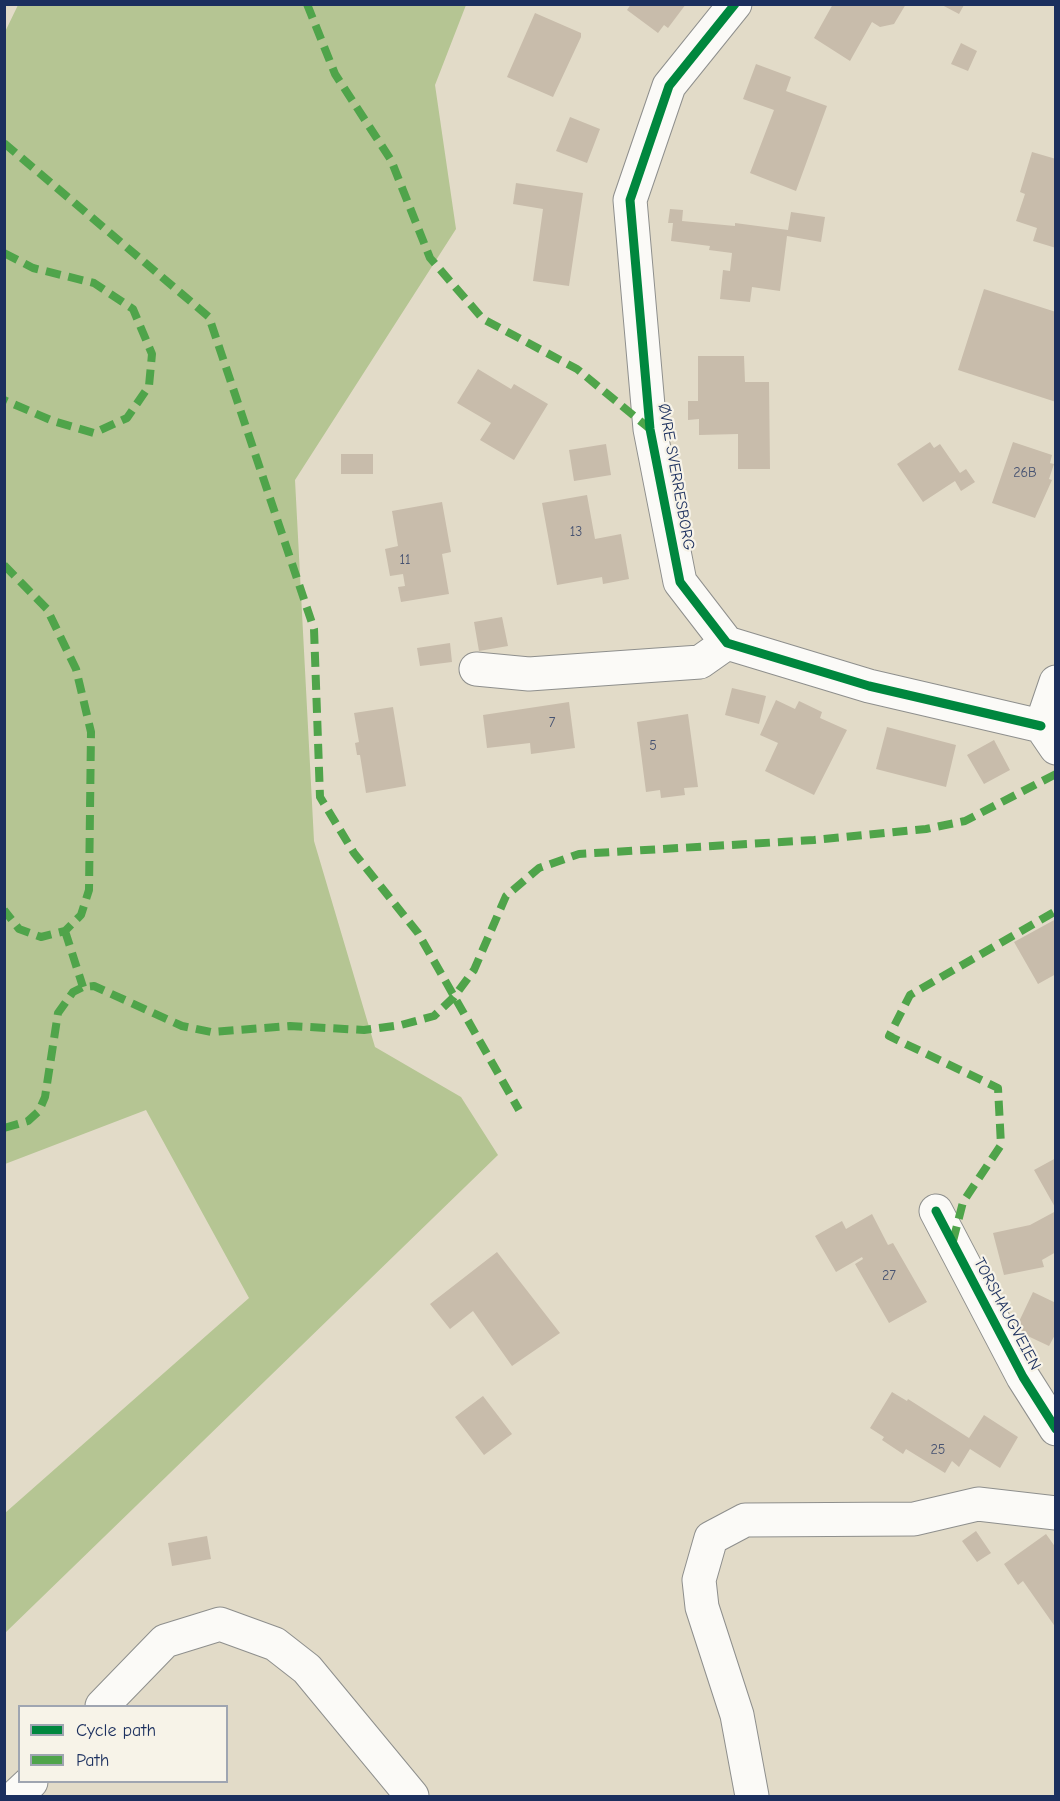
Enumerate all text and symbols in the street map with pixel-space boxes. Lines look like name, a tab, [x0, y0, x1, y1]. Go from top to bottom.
street label: ØVRE SVERRESBORG	[654, 402, 698, 552]
house number: 26B	[1013, 465, 1037, 481]
house number: 13	[570, 524, 582, 540]
house number: 11	[399, 552, 411, 568]
house number: 7	[549, 715, 555, 731]
house number: 5	[649, 738, 657, 754]
street label: TORSHAUGVEIEN	[969, 1255, 1045, 1373]
house number: 27	[882, 1268, 896, 1284]
house number: 25	[931, 1442, 945, 1458]
legend	[18, 1705, 228, 1783]
text: Cycle path	[76, 1720, 156, 1741]
text: Path	[76, 1750, 109, 1771]

